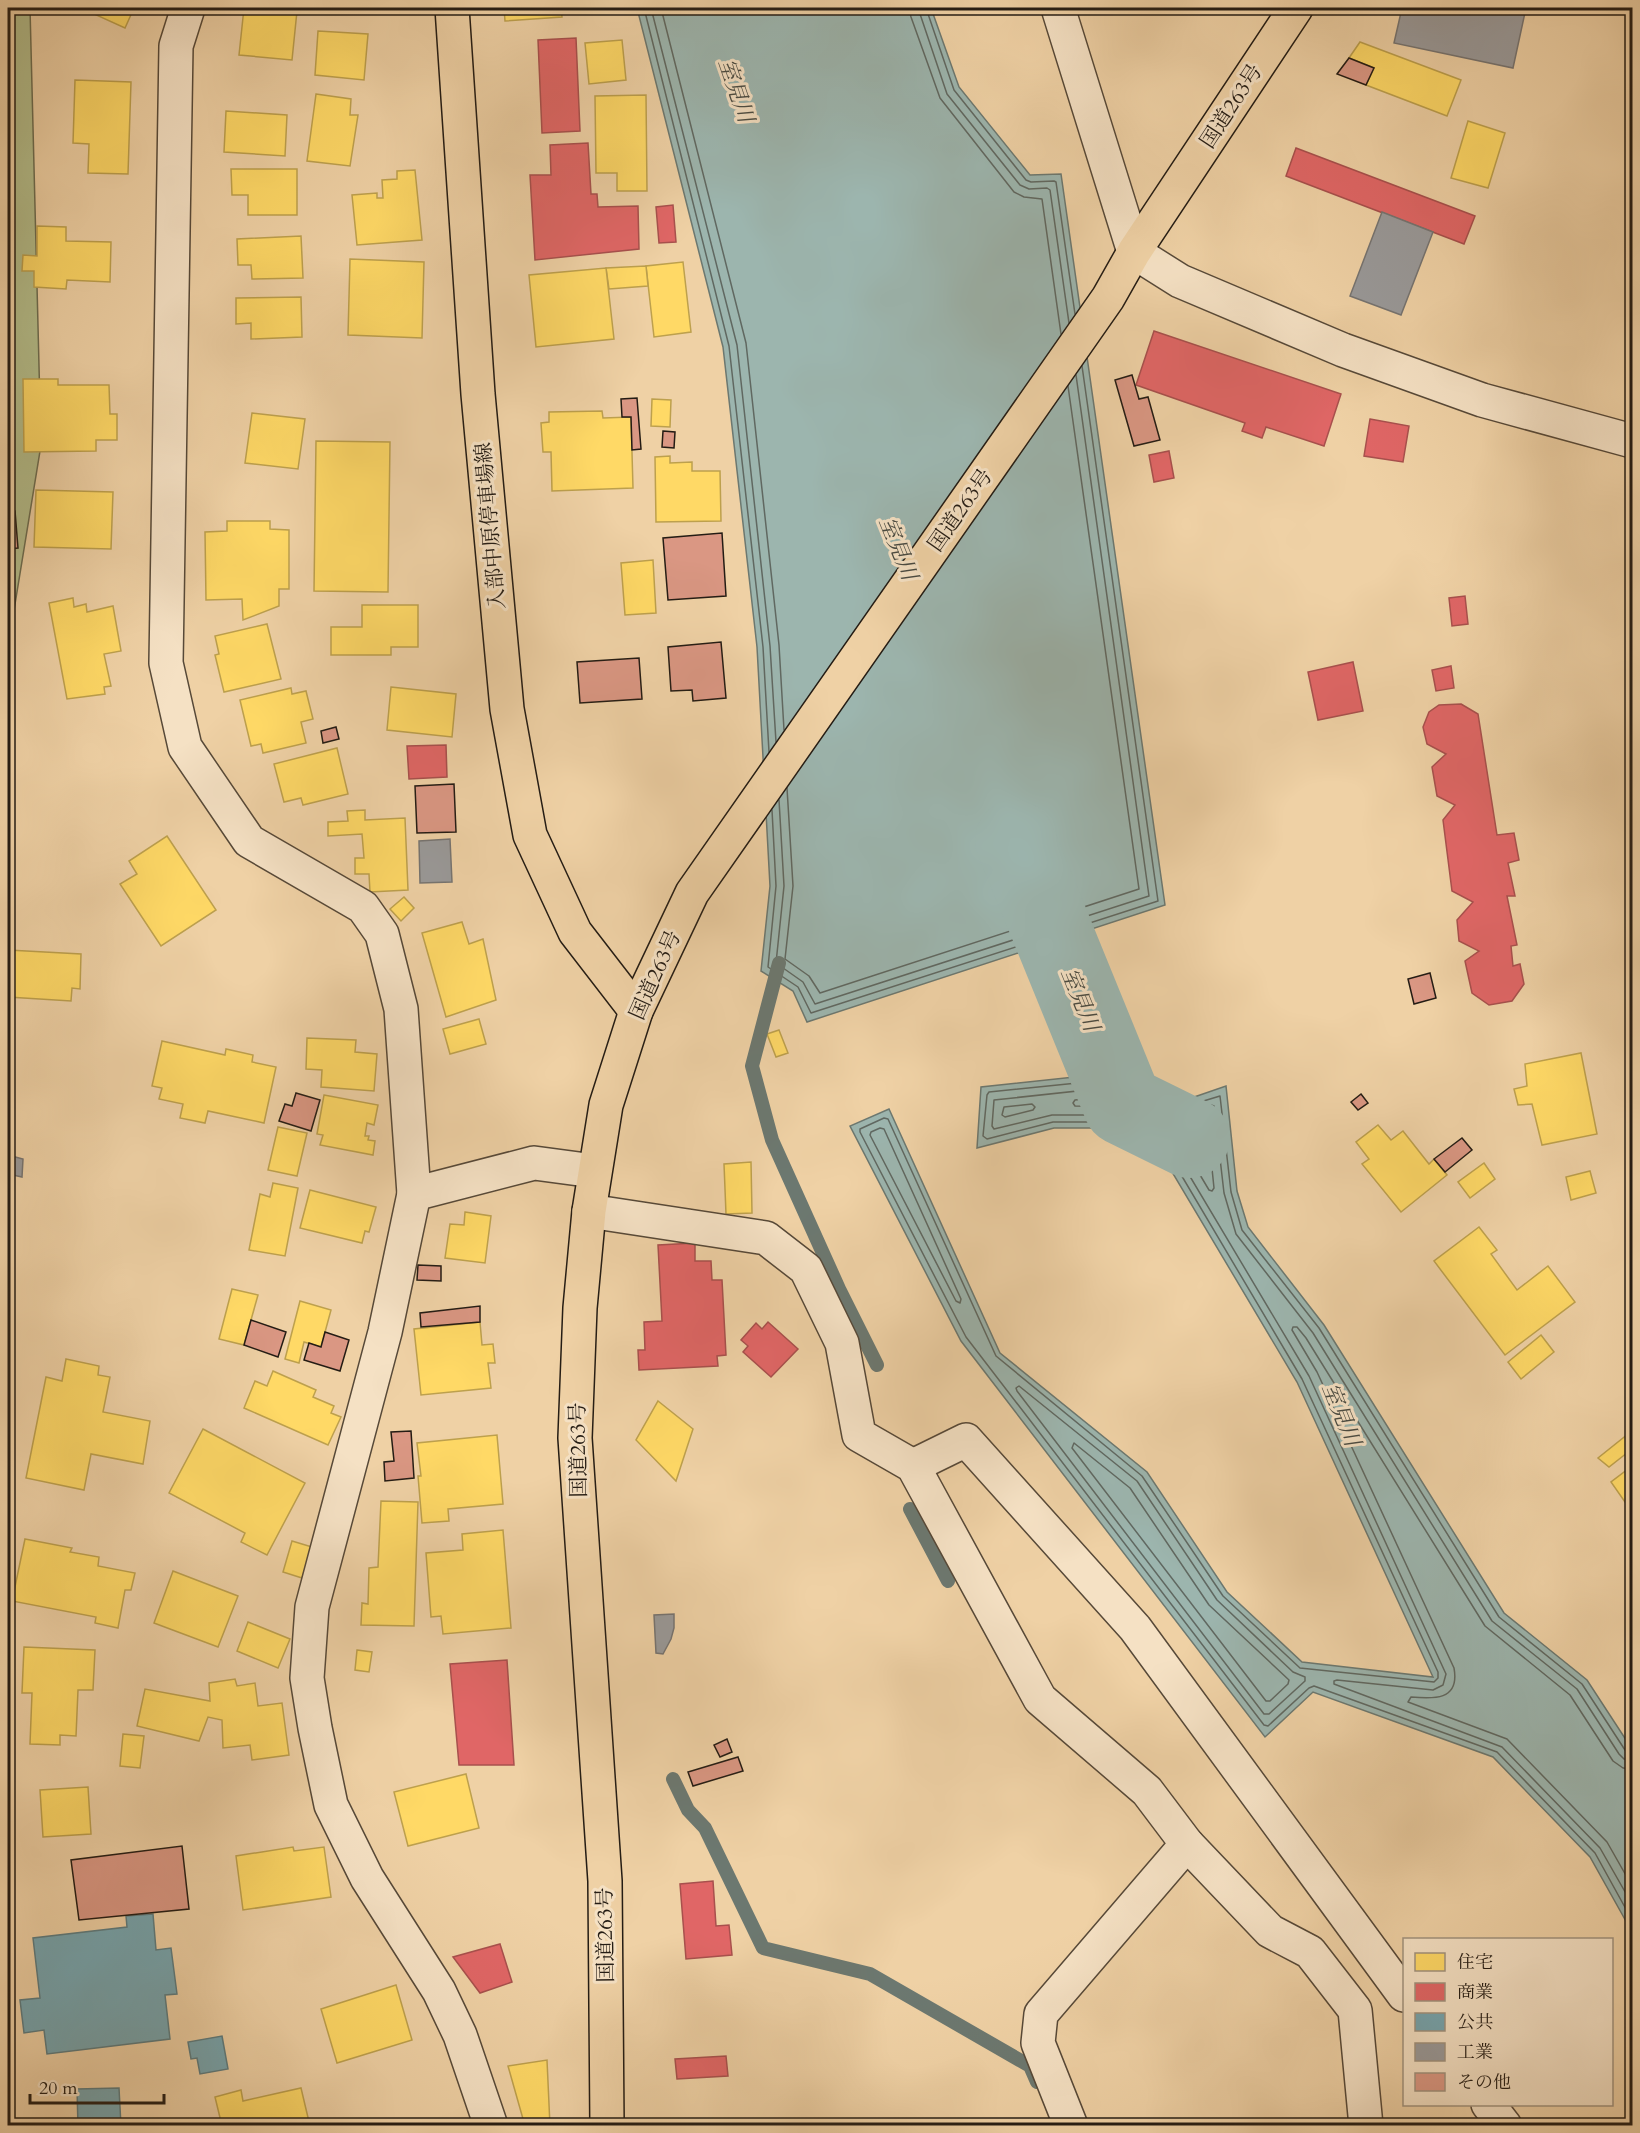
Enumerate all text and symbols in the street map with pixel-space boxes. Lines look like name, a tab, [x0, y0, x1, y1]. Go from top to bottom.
water label: 室見川	[711, 54, 762, 128]
street label: 国道263号	[1193, 58, 1270, 154]
street label: 入部中原停車場線	[469, 441, 512, 611]
street label: 国道263号	[921, 463, 1000, 558]
water label: 室見川	[872, 512, 925, 586]
street label: 国道263号	[623, 926, 688, 1025]
water label: 室見川	[1054, 963, 1107, 1037]
water label: 室見川	[1315, 1378, 1368, 1452]
street label: 国道263号	[563, 1402, 594, 1498]
street label: 国道263号	[590, 1887, 621, 1983]
legend	[1403, 1938, 1613, 2106]
text: 住宅	[1457, 1950, 1493, 1975]
text: 商業	[1457, 1980, 1493, 2005]
text: 公共	[1457, 2010, 1493, 2035]
text: 工業	[1457, 2040, 1493, 2065]
scale bar	[30, 2067, 164, 2105]
text: その他	[1457, 2070, 1511, 2095]
text: 20 m	[39, 2076, 78, 2101]

